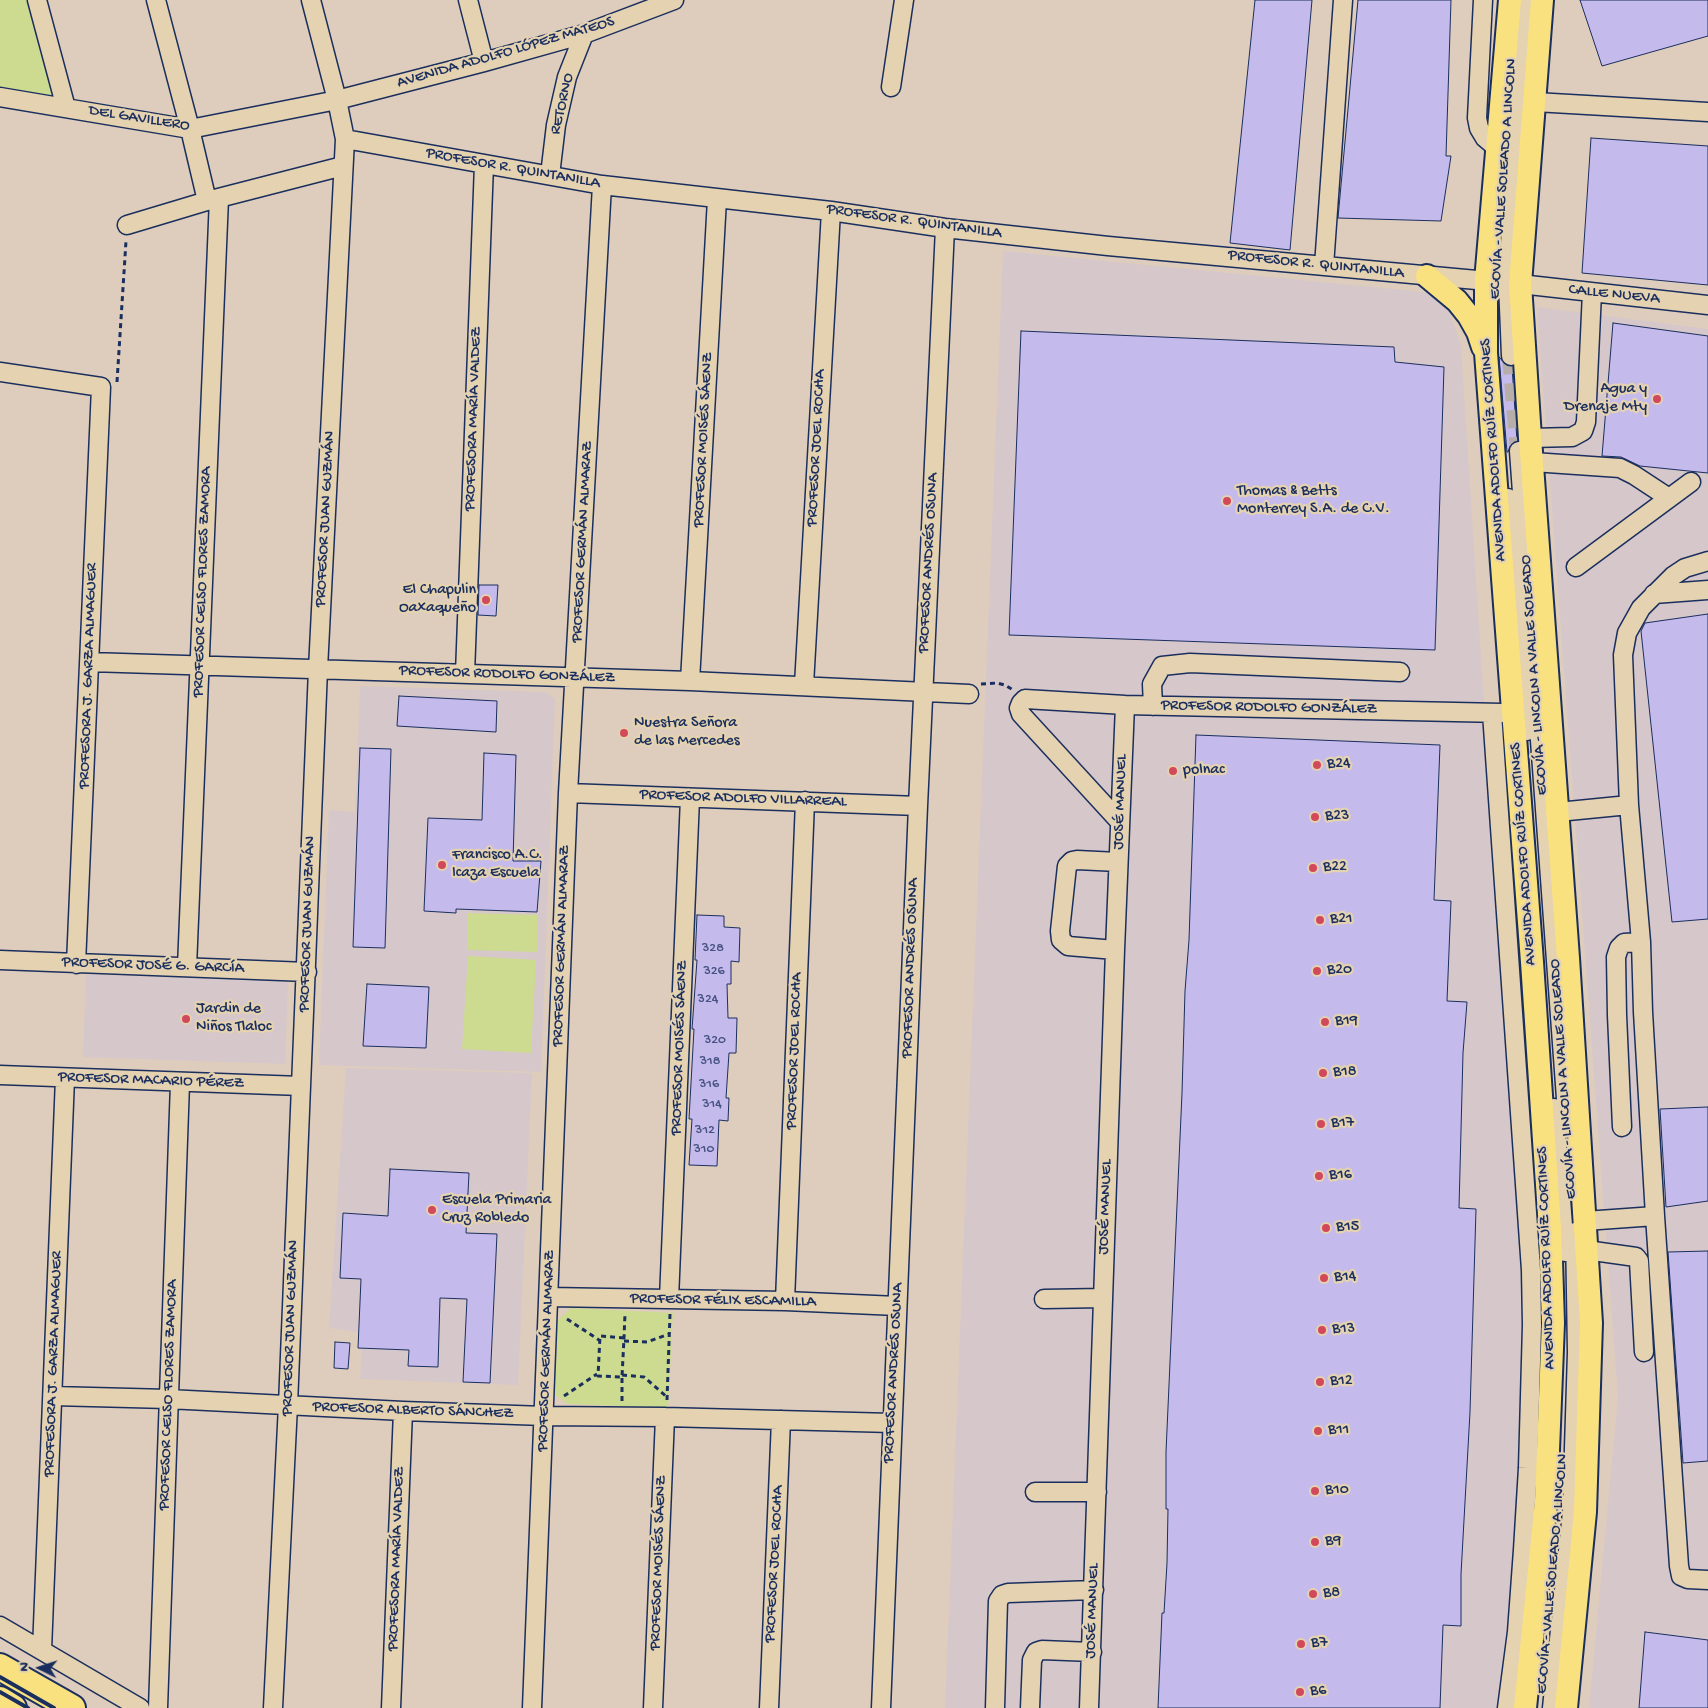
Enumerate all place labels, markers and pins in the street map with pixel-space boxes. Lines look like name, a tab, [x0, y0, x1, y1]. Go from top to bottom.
place label: Agua y Drenaje Mty	[1564, 380, 1647, 418]
marker: Agua y Drenaje Mty	[1651, 393, 1663, 405]
place label: Thomas & Betts Monterrey S.A. de C.V.	[1237, 482, 1390, 520]
marker: Thomas & Betts Monterrey S.A. de C.V.	[1221, 495, 1233, 507]
place label: El Chapulin Oaxaqueño	[399, 581, 476, 619]
marker: El Chapulin Oaxaqueño	[480, 594, 492, 606]
place label: Nuestra Señora de las Mercedes	[634, 714, 740, 752]
marker: Nuestra Señora de las Mercedes	[618, 727, 630, 739]
place label: B24	[1327, 755, 1351, 775]
marker: B24	[1311, 759, 1323, 771]
place label: polnac	[1183, 761, 1225, 781]
marker: polnac	[1167, 765, 1179, 777]
place label: B23	[1325, 807, 1349, 827]
marker: B23	[1309, 811, 1321, 823]
place label: Francisco A.C. Icaza Escuela	[452, 846, 543, 884]
place label: B22	[1323, 858, 1347, 878]
marker: Francisco A.C. Icaza Escuela	[436, 859, 448, 871]
marker: B22	[1307, 862, 1319, 874]
place label: B21	[1330, 910, 1352, 930]
marker: B21	[1314, 914, 1326, 926]
place label: B20	[1327, 961, 1352, 981]
marker: B20	[1311, 965, 1323, 977]
place label: Jardin de Niños Tlaloc	[196, 1000, 271, 1038]
place label: B19	[1335, 1012, 1358, 1032]
marker: Jardin de Niños Tlaloc	[180, 1013, 192, 1025]
marker: B19	[1319, 1016, 1331, 1028]
place label: B18	[1333, 1063, 1356, 1083]
marker: B18	[1317, 1067, 1329, 1079]
place label: B17	[1331, 1114, 1354, 1134]
marker: B17	[1315, 1118, 1327, 1130]
place label: B16	[1329, 1166, 1352, 1186]
marker: B16	[1313, 1170, 1325, 1182]
place label: Escuela Primaria Cruz Robledo	[442, 1191, 551, 1229]
marker: Escuela Primaria Cruz Robledo	[426, 1204, 438, 1216]
place label: B15	[1336, 1218, 1359, 1238]
marker: B15	[1320, 1222, 1332, 1234]
place label: B14	[1334, 1268, 1356, 1288]
marker: B14	[1318, 1272, 1330, 1284]
place label: B13	[1332, 1320, 1355, 1340]
marker: B13	[1316, 1324, 1328, 1336]
place label: B12	[1330, 1372, 1352, 1392]
marker: B12	[1314, 1376, 1326, 1388]
place label: B11	[1328, 1421, 1349, 1441]
marker: B11	[1312, 1425, 1324, 1437]
place label: B10	[1325, 1481, 1349, 1501]
marker: B10	[1309, 1485, 1321, 1497]
place label: B9	[1325, 1532, 1341, 1552]
marker: B9	[1309, 1536, 1321, 1548]
place label: B8	[1323, 1584, 1340, 1604]
marker: B8	[1307, 1588, 1319, 1600]
place label: B7	[1311, 1634, 1328, 1654]
marker: B7	[1295, 1638, 1307, 1650]
place label: B6	[1310, 1682, 1326, 1702]
marker: B6	[1294, 1686, 1306, 1698]

